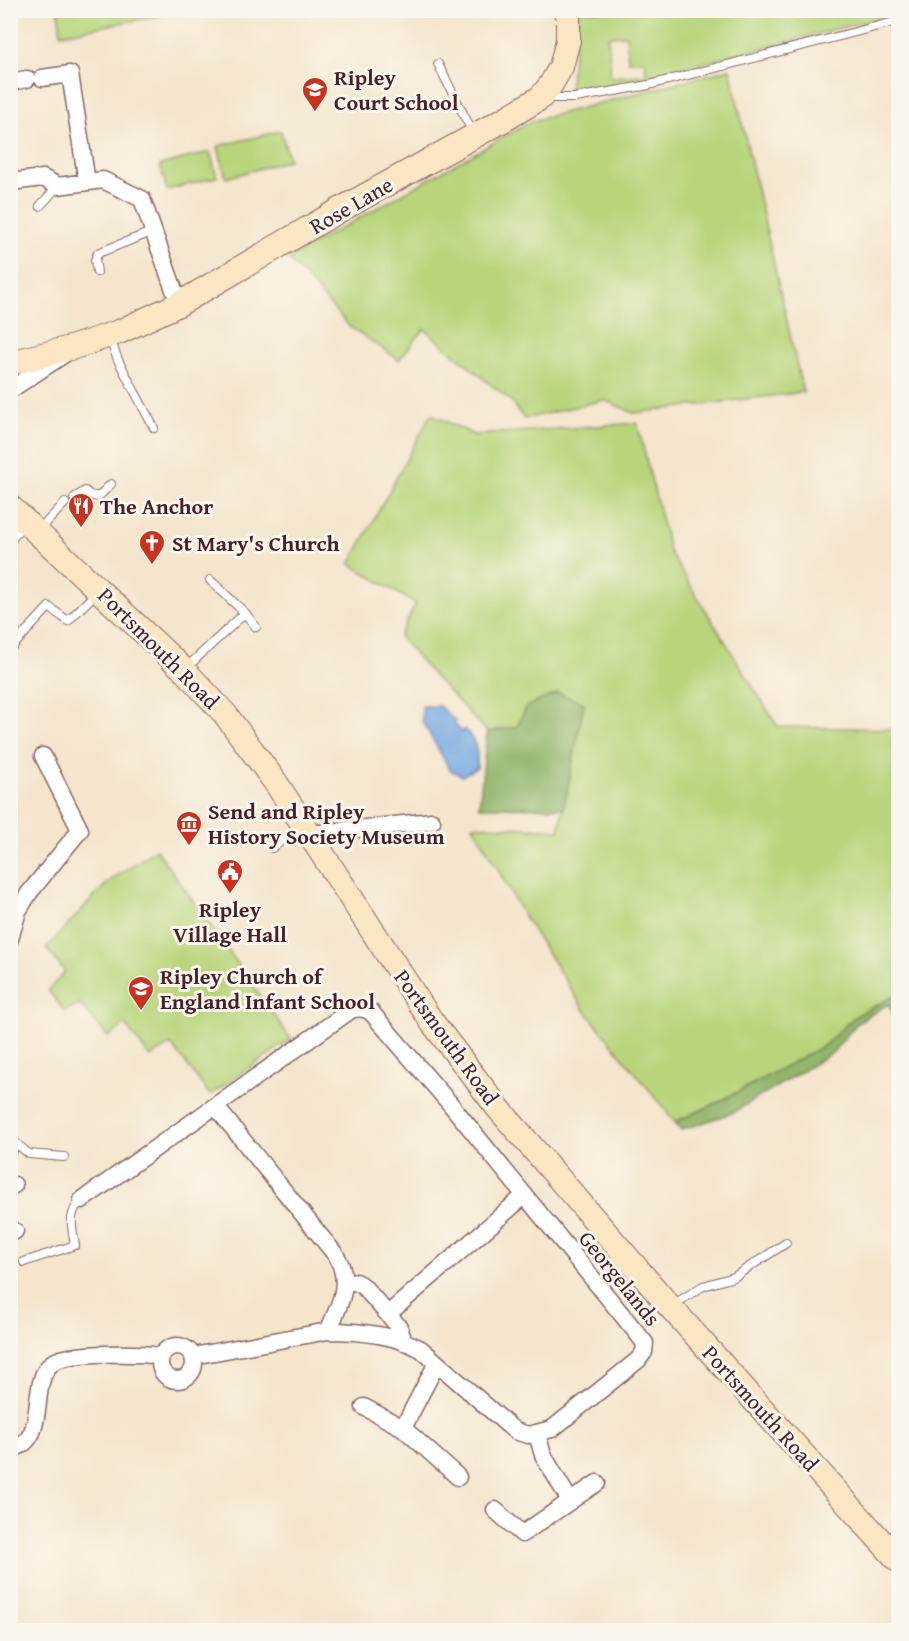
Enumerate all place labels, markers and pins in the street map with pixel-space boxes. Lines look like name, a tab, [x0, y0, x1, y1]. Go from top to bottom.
place label: Ripley Court School	[334, 61, 459, 118]
school or university icon: Ripley Court School	[300, 75, 330, 113]
place label: The Anchor	[100, 490, 213, 522]
restaurant icon: The Anchor	[66, 491, 96, 529]
place label: St Mary's Church	[172, 527, 339, 559]
church icon: St Mary's Church	[137, 528, 167, 566]
place label: Send and Ripley History Society Museum	[208, 795, 445, 852]
museum icon: Send and Ripley History Society Museum	[174, 809, 204, 847]
public building icon: Ripley Village Hall	[215, 857, 245, 895]
place label: Ripley Village Hall	[173, 893, 287, 950]
place label: Ripley Church of England Infant School	[160, 960, 375, 1017]
school or university icon: Ripley Church of England Infant School	[126, 974, 156, 1012]

